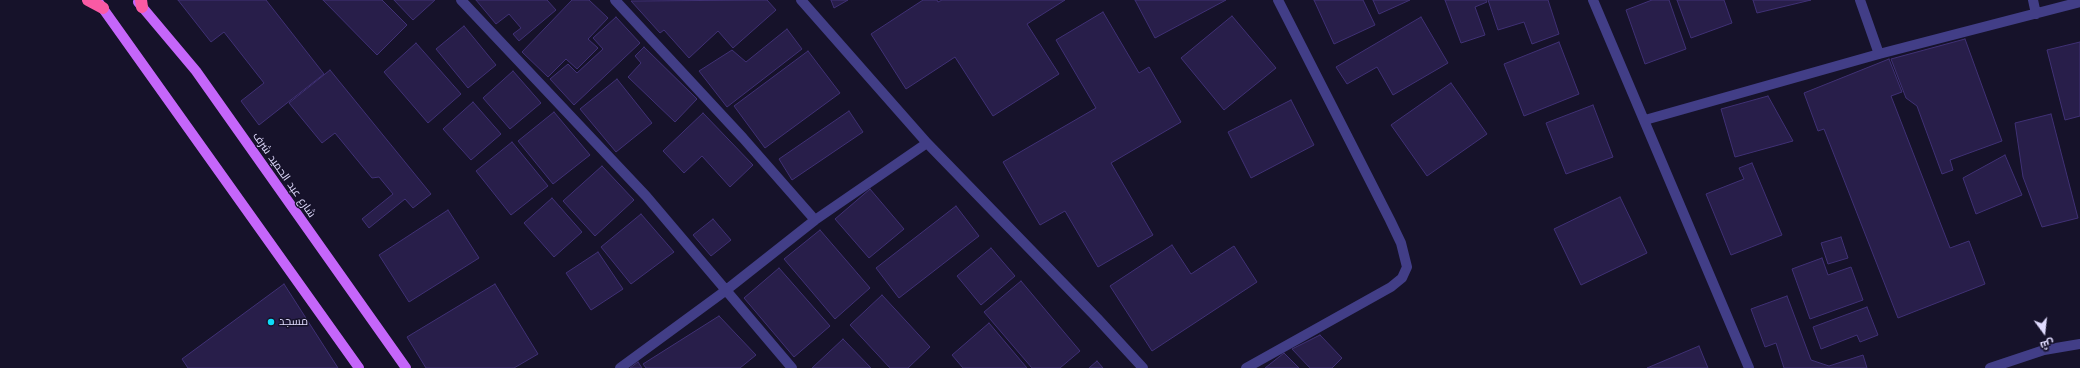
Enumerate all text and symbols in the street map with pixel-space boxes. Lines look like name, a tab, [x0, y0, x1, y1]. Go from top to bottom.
street label: شارع عبد الحميد شرف	[250, 130, 318, 220]
north arrow	[2024, 312, 2064, 352]
place label: مسجد	[279, 315, 308, 329]
marker: مسجد	[266, 317, 276, 327]
text: ش	[2039, 336, 2056, 352]

